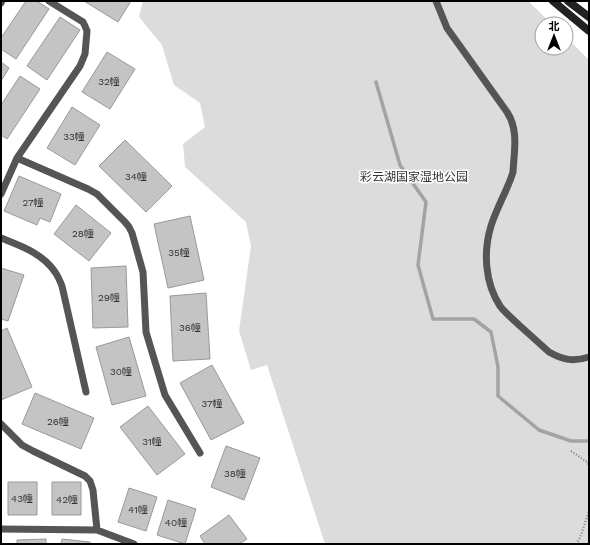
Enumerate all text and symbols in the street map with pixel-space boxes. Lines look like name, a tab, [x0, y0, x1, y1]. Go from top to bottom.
north arrow	[534, 16, 574, 56]
text: 北	[549, 20, 560, 33]
house number: 32幢	[98, 76, 120, 87]
house number: 33幢	[63, 131, 85, 142]
park label: 彩云湖国家湿地公园	[360, 170, 468, 184]
house number: 34幢	[125, 171, 147, 182]
house number: 27幢	[22, 197, 44, 208]
house number: 28幢	[72, 228, 94, 239]
house number: 35幢	[168, 247, 190, 258]
house number: 29幢	[98, 292, 120, 303]
house number: 36幢	[179, 322, 201, 333]
house number: 30幢	[110, 366, 132, 377]
house number: 37幢	[201, 398, 223, 409]
house number: 26幢	[47, 416, 69, 427]
house number: 31幢	[142, 436, 162, 447]
house number: 38幢	[224, 468, 246, 479]
house number: 43幢	[11, 493, 33, 504]
house number: 42幢	[56, 494, 78, 505]
house number: 41幢	[128, 504, 148, 515]
house number: 40幢	[165, 517, 187, 528]

